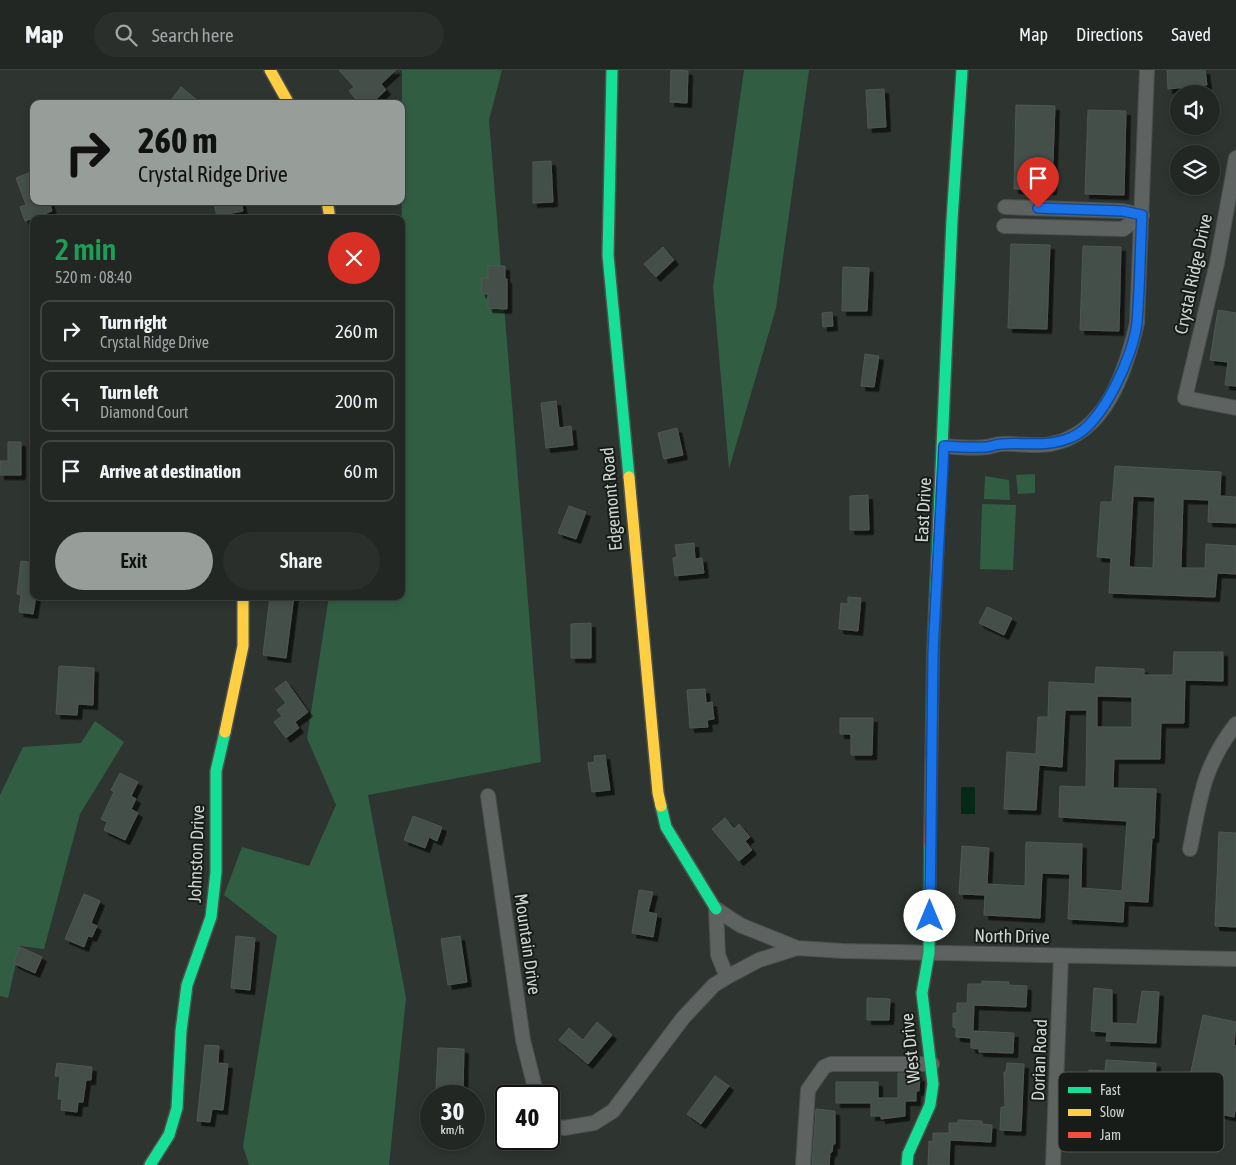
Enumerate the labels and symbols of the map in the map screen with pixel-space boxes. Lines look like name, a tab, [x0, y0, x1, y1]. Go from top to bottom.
pin	[1017, 157, 1059, 208]
street label: Crystal Ridge Drive	[1170, 212, 1216, 336]
street label: Edgemont Road	[596, 446, 626, 552]
street label: East Drive	[911, 477, 935, 543]
street label: Johnston Drive	[184, 805, 208, 903]
position arrow	[903, 889, 955, 941]
street label: Mountain Drive	[511, 892, 545, 996]
street label: North Drive	[974, 925, 1050, 947]
street label: West Drive	[896, 1012, 924, 1084]
street label: Dorian Road	[1027, 1019, 1051, 1101]
legend	[1058, 1072, 1224, 1152]
text: Fast	[1100, 1082, 1121, 1098]
speed limit sign: 40	[495, 1085, 560, 1150]
text: Slow	[1100, 1104, 1125, 1120]
text: Jam	[1100, 1127, 1121, 1143]

